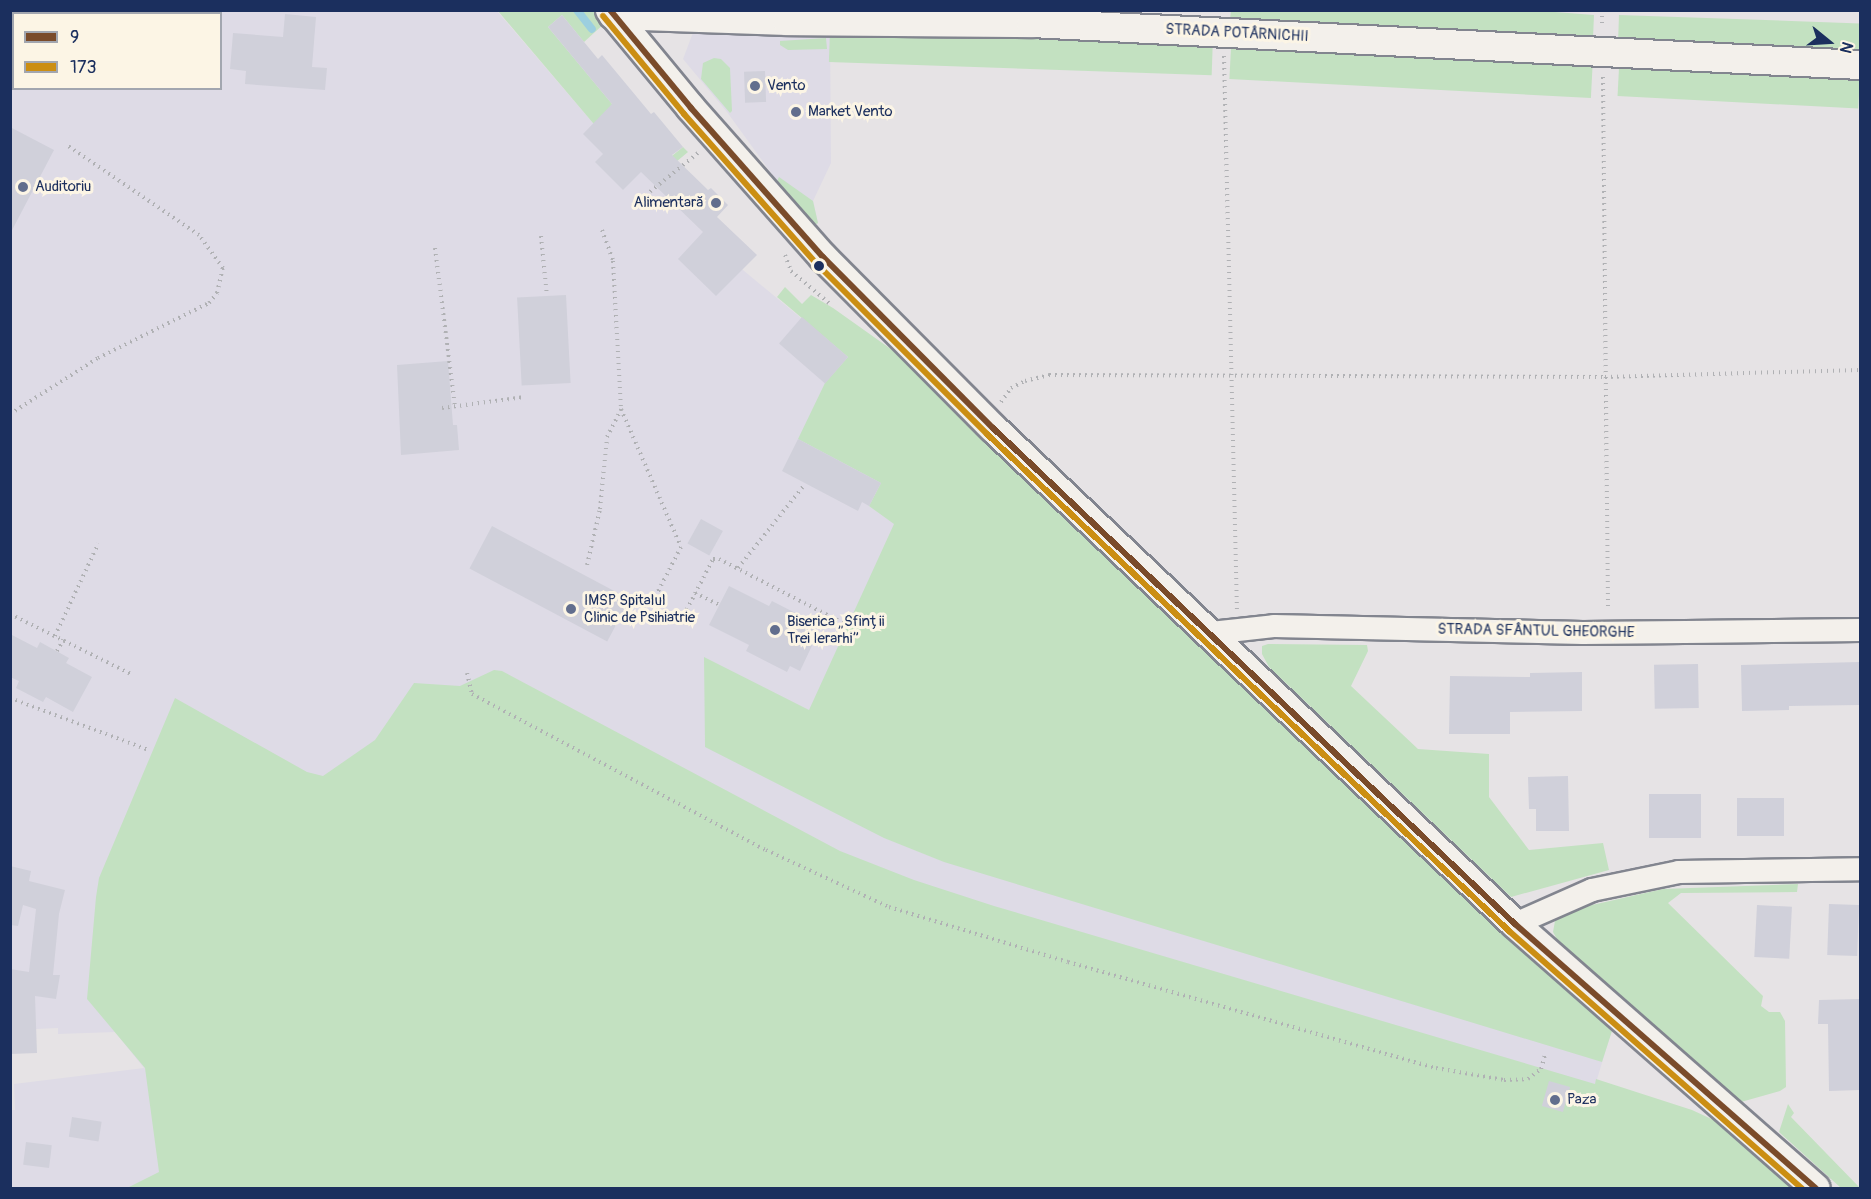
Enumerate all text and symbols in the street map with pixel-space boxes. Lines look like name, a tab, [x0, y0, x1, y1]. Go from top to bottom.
legend	[12, 12, 222, 90]
north arrow	[1799, 12, 1859, 72]
street label: STRADA POTÂRNICHII	[1165, 20, 1309, 46]
text: 9	[70, 26, 79, 49]
text: N	[1835, 39, 1857, 56]
text: 173	[70, 56, 97, 79]
place label: Vento	[767, 77, 806, 95]
marker: Vento	[748, 79, 762, 93]
place label: Market Vento	[808, 103, 893, 121]
marker: Market Vento	[789, 105, 803, 119]
place label: Auditoriu	[35, 178, 91, 196]
marker: Auditoriu	[16, 180, 30, 194]
place label: Alimentară	[634, 194, 704, 212]
marker: Alimentară	[709, 196, 723, 210]
unlabelled marker	[813, 260, 825, 272]
place label: IMSP Spitalul Clinic de Psihiatrie	[584, 591, 695, 626]
marker: IMSP Spitalul Clinic de Psihiatrie	[562, 600, 580, 618]
place label: Biserica „Sfinții Trei Ierarhi”	[787, 612, 884, 647]
street label: STRADA SFÂNTUL GHEORGHE	[1437, 620, 1635, 642]
marker: Biserica „Sfinții Trei Ierarhi”	[768, 623, 782, 637]
place label: Paza	[1567, 1091, 1596, 1109]
marker: Paza	[1548, 1093, 1562, 1107]

